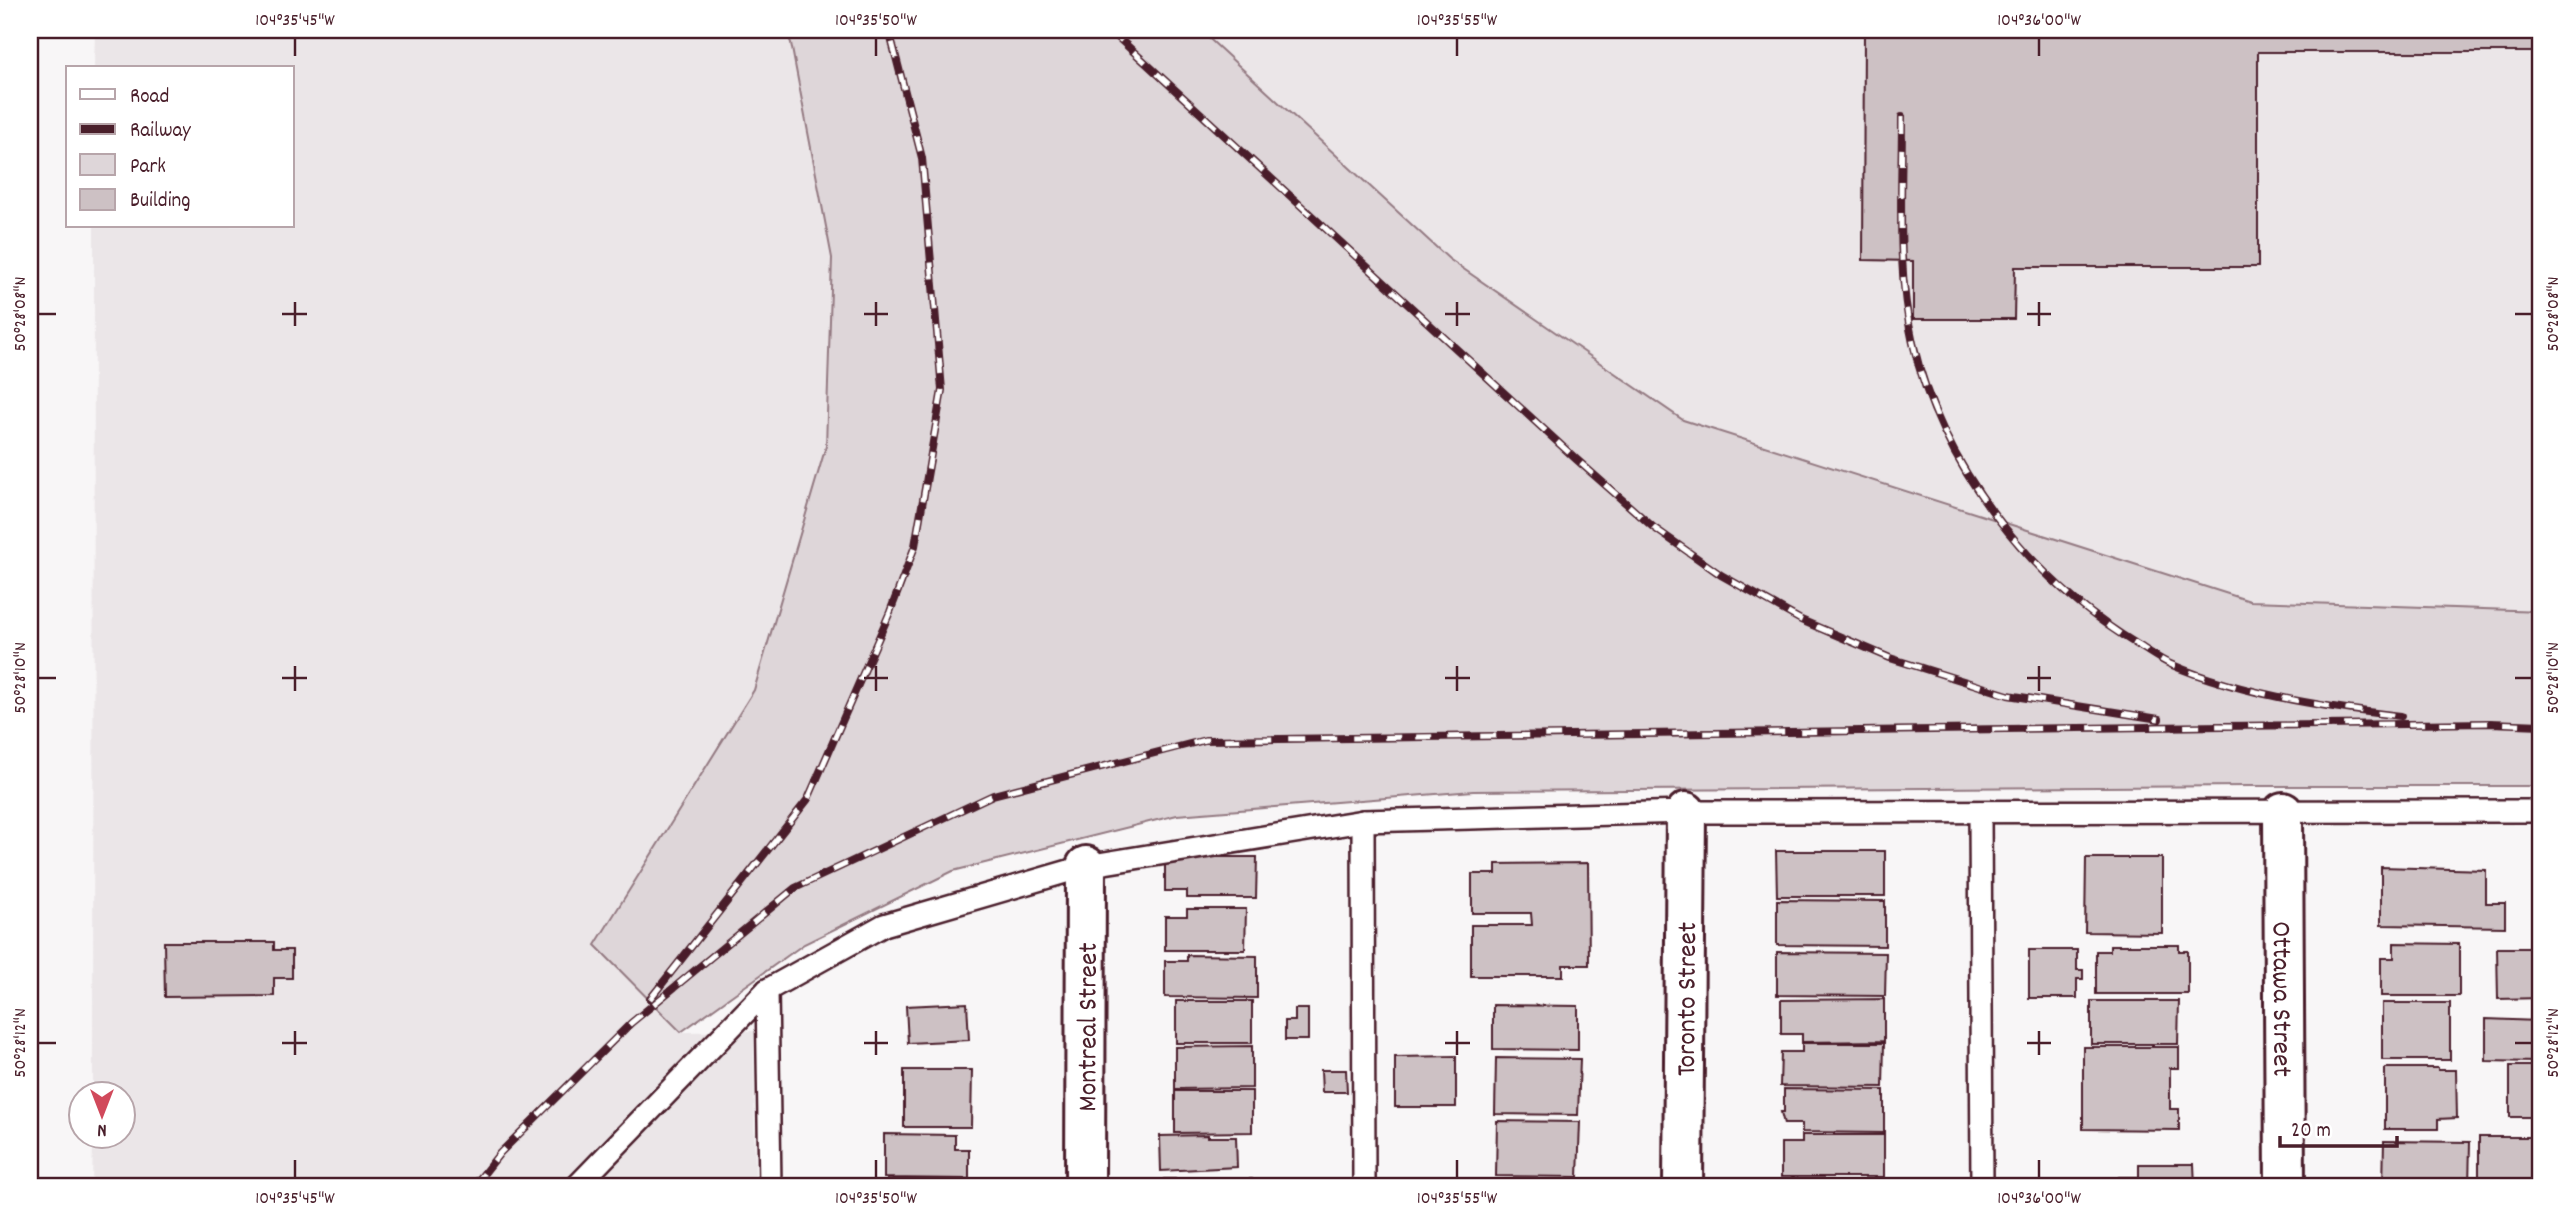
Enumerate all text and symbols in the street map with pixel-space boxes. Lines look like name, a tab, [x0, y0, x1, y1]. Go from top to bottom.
text: 104°35'45"W	[255, 9, 335, 34]
text: 104°35'50"W	[835, 9, 918, 34]
text: 104°35'55"W	[1417, 9, 1498, 34]
text: 104°36'00"W	[1997, 9, 2082, 34]
legend	[66, 66, 294, 228]
text: Road	[130, 83, 169, 113]
text: Railway	[130, 117, 191, 147]
text: Park	[130, 153, 166, 183]
text: Building	[130, 187, 190, 217]
text: 50°28'08"N	[9, 277, 34, 351]
text: 50°28'08"N	[2542, 277, 2567, 351]
text: 50°28'10"N	[9, 642, 34, 714]
text: 50°28'10"N	[2542, 642, 2567, 714]
street label: Ottawa Street	[2259, 921, 2299, 1077]
street label: Toronto Street	[1669, 922, 1710, 1076]
street label: Montreal Street	[1070, 942, 1111, 1112]
text: 50°28'12"N	[9, 1008, 34, 1078]
text: 50°28'12"N	[2542, 1008, 2567, 1078]
north arrow	[66, 1080, 136, 1150]
scale bar	[2280, 1104, 2398, 1148]
text: N	[97, 1115, 107, 1142]
text: 20 m	[2291, 1117, 2331, 1147]
text: 104°35'45"W	[255, 1187, 335, 1212]
text: 104°35'50"W	[835, 1187, 918, 1212]
text: 104°35'55"W	[1417, 1187, 1498, 1212]
text: 104°36'00"W	[1997, 1187, 2082, 1212]

